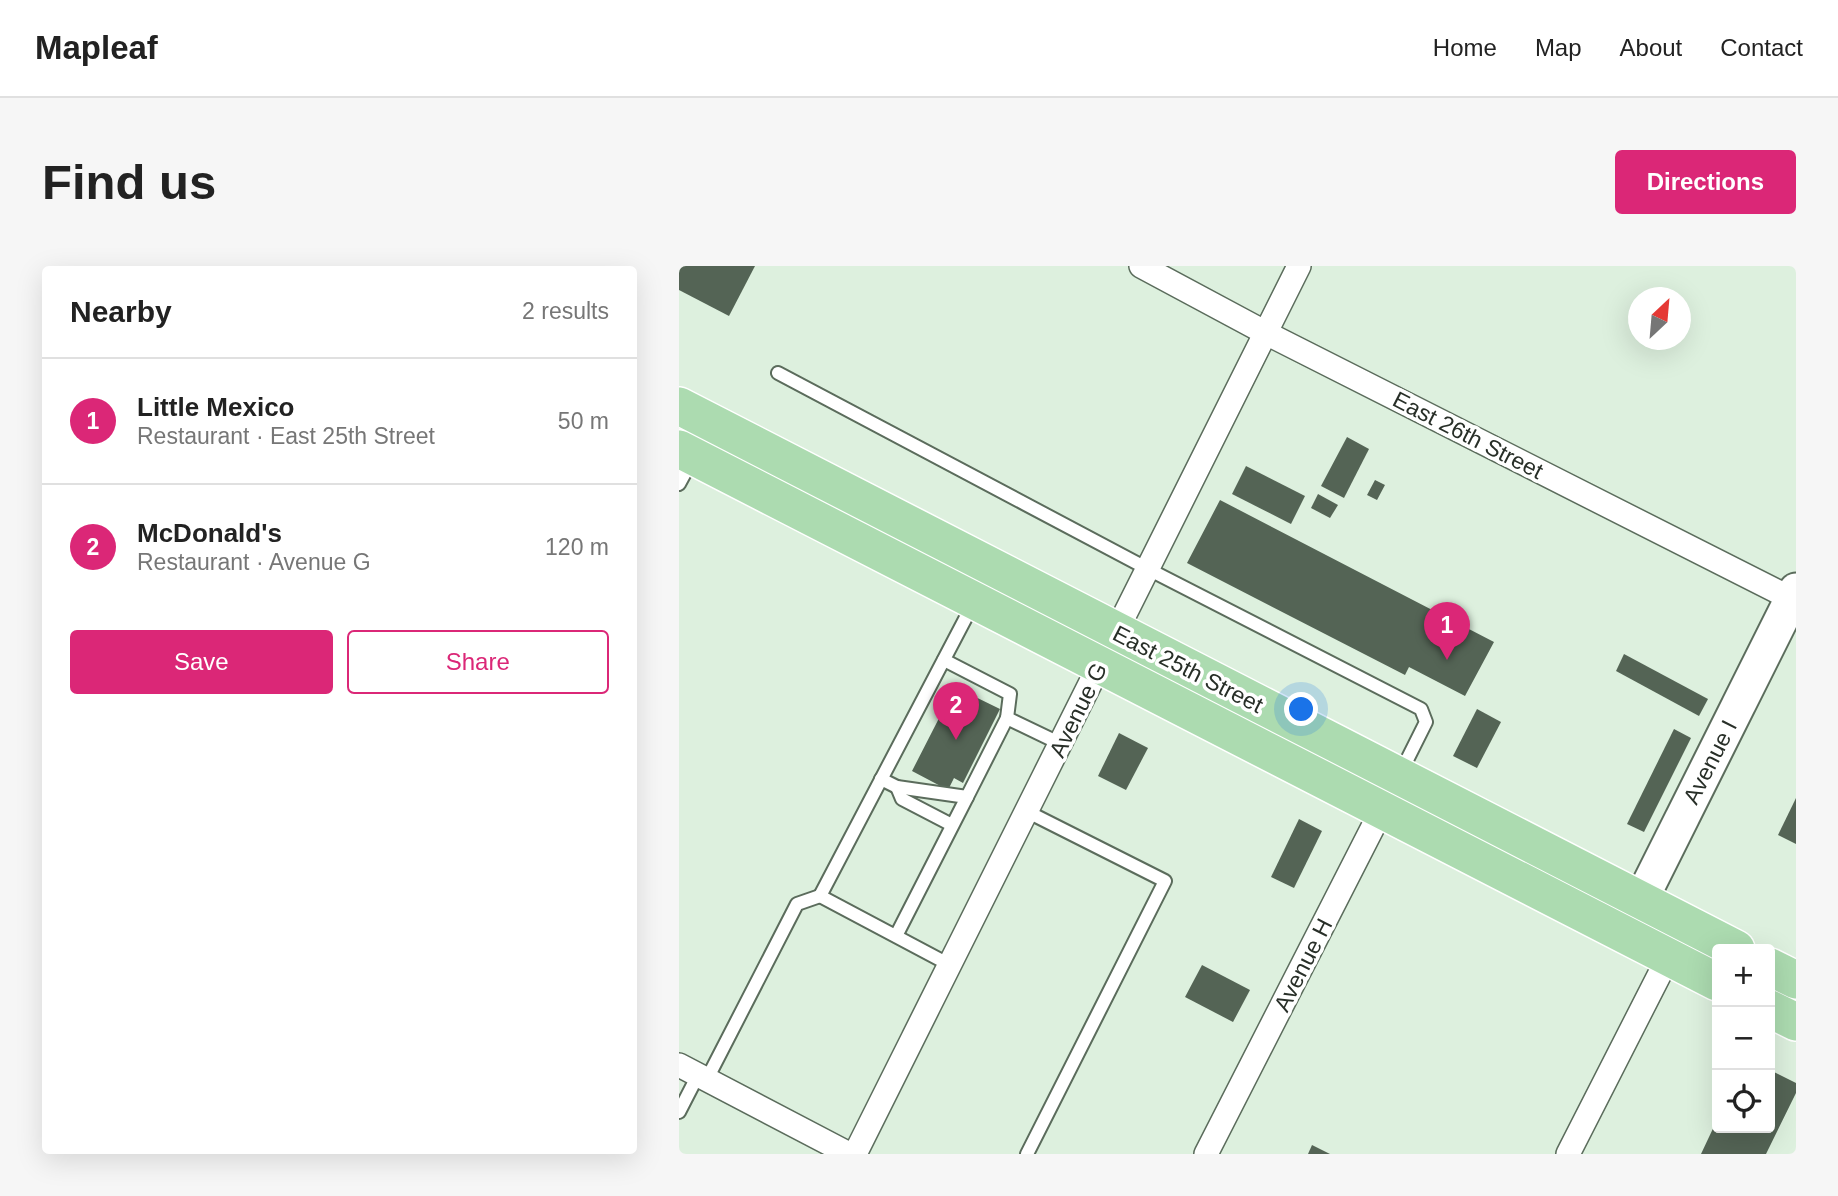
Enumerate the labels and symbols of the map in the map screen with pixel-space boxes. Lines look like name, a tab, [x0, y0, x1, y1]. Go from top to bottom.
north arrow	[1628, 287, 1691, 350]
street label: East 26th Street	[1389, 386, 1548, 484]
pin: 1	[1424, 602, 1470, 660]
street label: East 25th Street	[1109, 620, 1268, 718]
street label: Avenue G	[1044, 659, 1112, 761]
pin: 2	[933, 682, 979, 740]
your location	[1284, 692, 1318, 726]
street label: Avenue I	[1678, 716, 1742, 808]
street label: Avenue H	[1269, 914, 1337, 1016]

